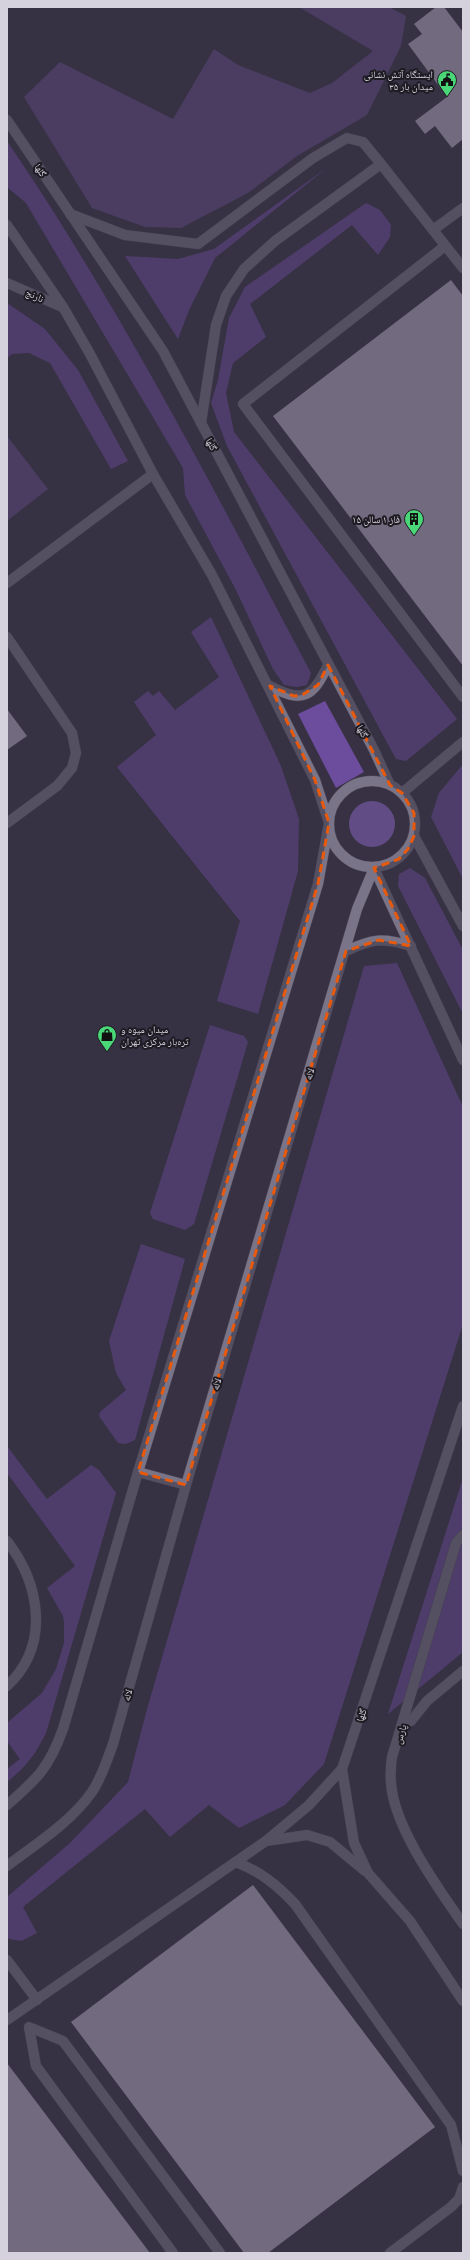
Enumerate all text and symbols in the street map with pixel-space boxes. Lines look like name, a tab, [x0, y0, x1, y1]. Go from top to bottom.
place label: ایستگاه آتش نشانی ۳۵ میدان بار	[364, 69, 433, 93]
public building icon: ایستگاه آتش نشانی ۳۵ میدان بار	[436, 69, 458, 97]
street label: گلها	[32, 162, 49, 179]
street label: نارنج	[24, 287, 46, 305]
street label: گلها	[204, 436, 220, 453]
building icon: فاز ۱ سالن ۱۵	[403, 508, 425, 536]
place label: فاز ۱ سالن ۱۵	[352, 514, 400, 526]
street label: گلها	[355, 723, 371, 740]
shop icon: میدان میوه و تره‌بار مرکزی تهران	[96, 1024, 118, 1052]
place label: میدان میوه و تره‌بار مرکزی تهران	[121, 1024, 189, 1048]
street label: لاله	[302, 1067, 316, 1081]
street label: لاله	[209, 1377, 223, 1391]
street label: لاله	[121, 1688, 134, 1702]
street label: گلها	[354, 1707, 369, 1723]
street label: پارس	[392, 1723, 410, 1746]

